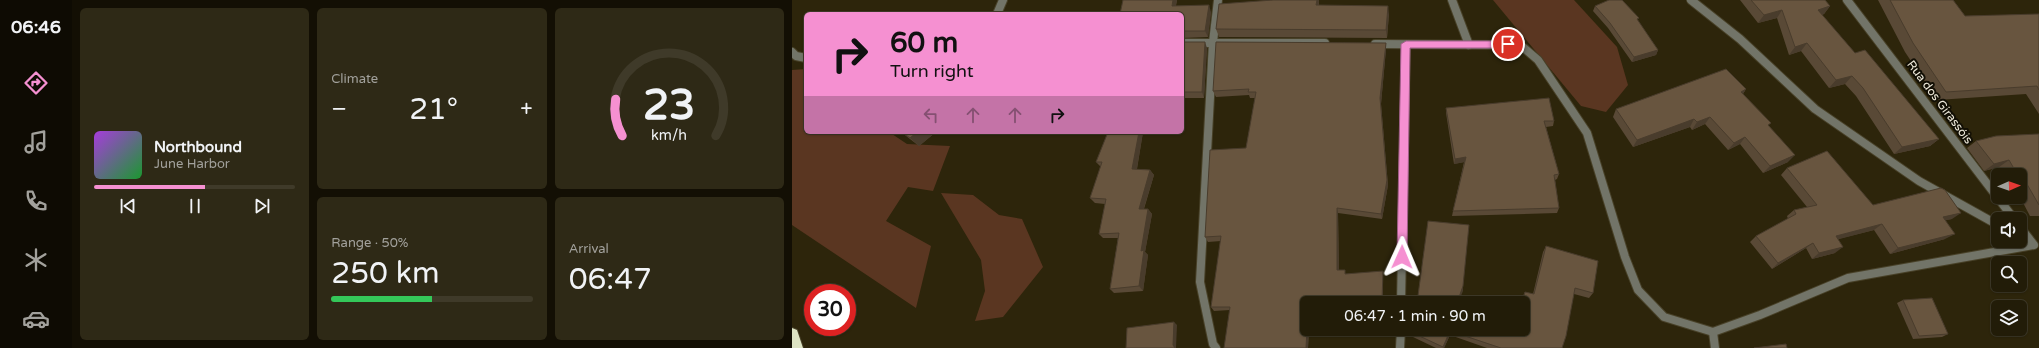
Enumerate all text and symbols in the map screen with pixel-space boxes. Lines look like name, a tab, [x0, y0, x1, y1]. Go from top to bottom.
text: 06:46	[11, 16, 61, 38]
text: 60 m	[890, 26, 958, 60]
pin	[1491, 27, 1525, 61]
icon: right	[824, 28, 876, 80]
icon: arrive	[1497, 33, 1519, 55]
street label: Rua dos Girassóis	[1904, 58, 1976, 147]
text: Turn right	[890, 60, 974, 82]
icon: directions	[22, 69, 50, 97]
text: Climate	[331, 71, 378, 87]
text: 23	[643, 81, 695, 131]
text: 21°	[409, 91, 458, 128]
text: −	[331, 96, 347, 122]
text: +	[520, 96, 533, 122]
icon: left	[920, 104, 942, 126]
icon: ahead	[962, 104, 984, 126]
icon: ahead	[1004, 104, 1026, 126]
icon: right	[1046, 104, 1068, 126]
text: km/h	[651, 127, 687, 144]
icon: music	[22, 128, 50, 156]
text: Northbound	[154, 138, 242, 156]
text: June Harbor	[154, 156, 230, 172]
north arrow	[1991, 168, 2027, 204]
map controls	[1991, 168, 2027, 336]
icon: phone	[22, 187, 50, 215]
icon: previous	[117, 195, 139, 217]
icon: pause	[184, 195, 206, 217]
icon: next	[251, 195, 273, 217]
button: sound	[1991, 212, 2027, 248]
text: Range · 50%	[331, 235, 408, 251]
position arrow	[1381, 236, 1423, 278]
text: Arrival	[569, 241, 609, 257]
icon: climate	[22, 246, 50, 274]
text: 250 km	[331, 255, 440, 292]
button: search	[1991, 256, 2027, 292]
text: 06:47	[569, 261, 652, 298]
speed limit sign: 30	[804, 284, 856, 336]
button: layers	[1991, 300, 2027, 336]
icon: car	[22, 305, 50, 333]
text: 06:47 · 1 min · 90 m	[1344, 307, 1486, 325]

